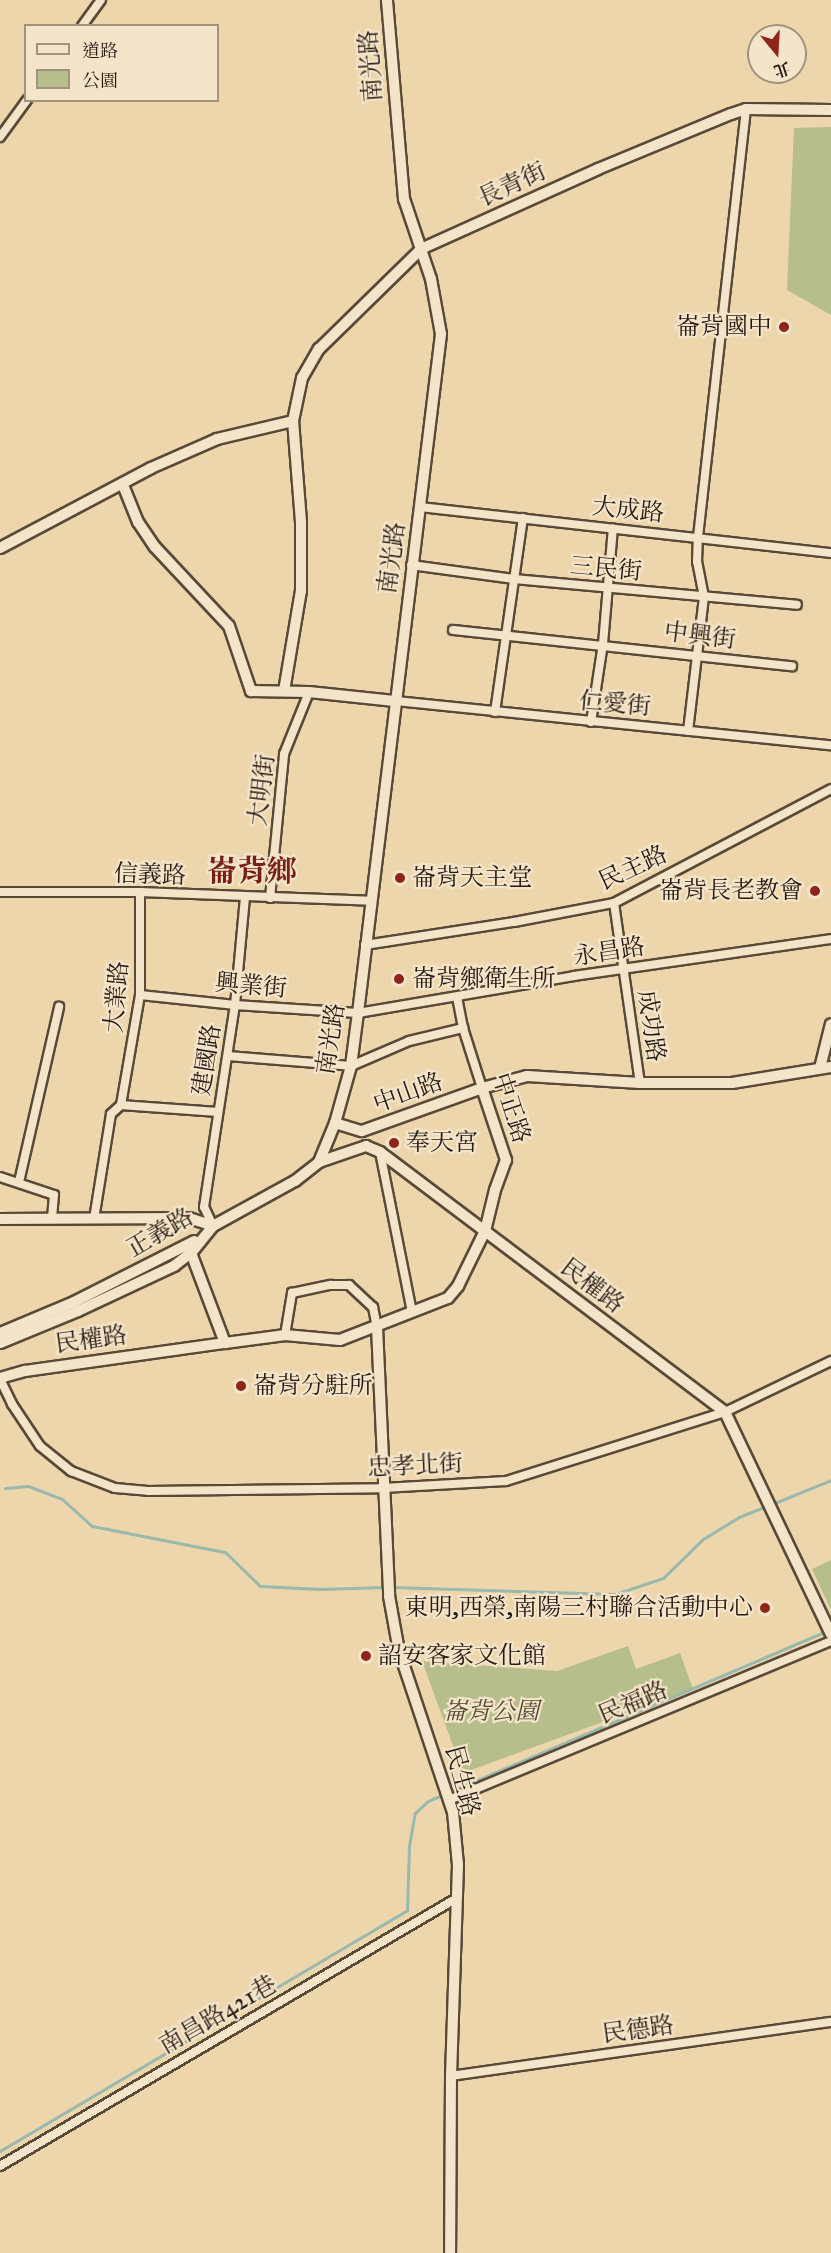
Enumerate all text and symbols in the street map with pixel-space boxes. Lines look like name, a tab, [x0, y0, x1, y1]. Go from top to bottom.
legend	[24, 24, 219, 102]
north arrow	[747, 24, 807, 84]
street label: 南光路	[354, 29, 388, 103]
text: 道路	[82, 40, 118, 62]
text: 北	[772, 58, 793, 81]
text: 公園	[82, 70, 118, 92]
street label: 長青街	[473, 157, 551, 213]
place label: 崙背國中	[676, 313, 772, 341]
marker: 崙背國中	[777, 320, 791, 334]
street label: 大成路	[591, 492, 665, 528]
street label: 南光路	[373, 520, 411, 596]
street label: 三民街	[569, 552, 643, 586]
street label: 中興街	[663, 617, 737, 655]
street label: 仁愛街	[578, 687, 652, 721]
street label: 大明街	[243, 753, 281, 827]
street label: 民主路	[594, 840, 672, 896]
district label: 崙背鄉	[207, 853, 297, 889]
street label: 信義路	[114, 859, 186, 891]
place label: 崙背天主堂	[412, 864, 532, 892]
marker: 崙背天主堂	[393, 871, 407, 885]
place label: 崙背長老教會	[659, 877, 803, 905]
marker: 崙背長老教會	[808, 884, 822, 898]
street label: 永昌路	[571, 932, 647, 972]
street label: 大業路	[100, 960, 134, 1034]
place label: 崙背鄉衛生所	[412, 965, 556, 993]
street label: 興業街	[214, 969, 288, 1003]
marker: 崙背鄉衛生所	[390, 970, 408, 988]
street label: 成功路	[632, 988, 670, 1064]
street label: 南光路	[311, 1001, 351, 1077]
street label: 建國路	[187, 1022, 227, 1098]
street label: 中山路	[369, 1067, 447, 1119]
street label: 中正路	[486, 1069, 536, 1147]
place label: 奉天宮	[406, 1129, 478, 1157]
marker: 奉天宮	[387, 1136, 401, 1150]
street label: 正義路	[122, 1203, 198, 1263]
street label: 民權路	[555, 1253, 629, 1319]
street label: 民權路	[53, 1321, 129, 1359]
place label: 崙背分駐所	[253, 1372, 373, 1400]
marker: 崙背分駐所	[234, 1379, 248, 1393]
street label: 忠孝北街	[366, 1449, 464, 1483]
place label: 東明,西榮,南陽三村聯合活動中心	[405, 1594, 753, 1622]
marker: 東明,西榮,南陽三村聯合活動中心	[758, 1601, 772, 1615]
place label: 詔安客家文化館	[378, 1642, 546, 1670]
marker: 詔安客家文化館	[359, 1649, 373, 1663]
street label: 民福路	[594, 1676, 672, 1730]
park label: 崙背公園	[443, 1698, 539, 1726]
street label: 民生路	[439, 1742, 485, 1820]
street label: 南昌路421巷	[154, 1970, 282, 2060]
street label: 民德路	[600, 2011, 676, 2049]

